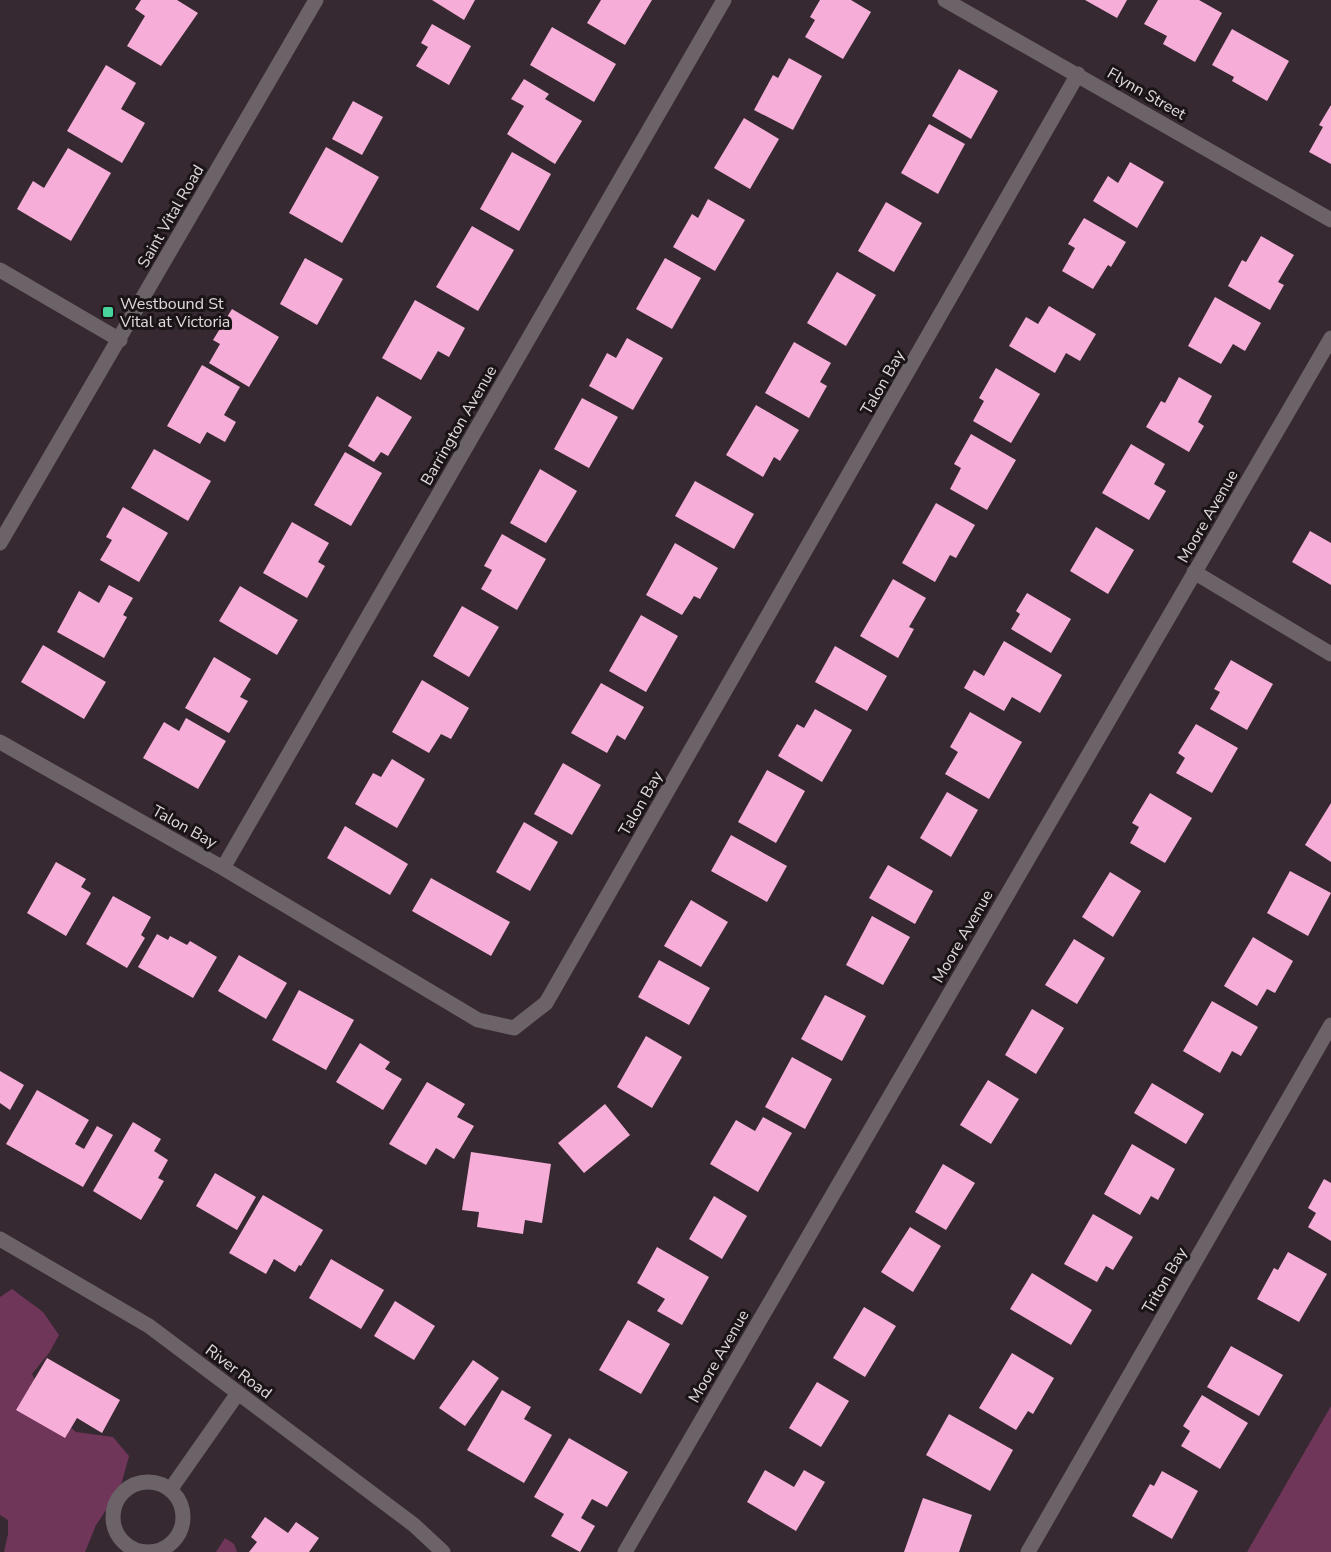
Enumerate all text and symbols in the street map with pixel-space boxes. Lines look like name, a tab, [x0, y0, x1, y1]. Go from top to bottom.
street label: Flynn Street	[1103, 62, 1190, 125]
street label: Saint Vital Road	[132, 161, 209, 272]
place label: Westbound St Vital at Victoria	[119, 293, 230, 333]
marker: Westbound St Vital at Victoria	[101, 305, 115, 319]
street label: Talon Bay	[856, 346, 911, 419]
street label: Barrington Avenue	[416, 362, 502, 489]
street label: Moore Avenue	[1172, 466, 1243, 567]
street label: Talon Bay	[614, 767, 669, 840]
street label: Talon Bay	[148, 800, 222, 854]
street label: Moore Avenue	[927, 886, 998, 987]
street label: Triton Bay	[1137, 1243, 1193, 1318]
street label: Moore Avenue	[683, 1306, 754, 1407]
street label: River Road	[201, 1340, 276, 1404]

